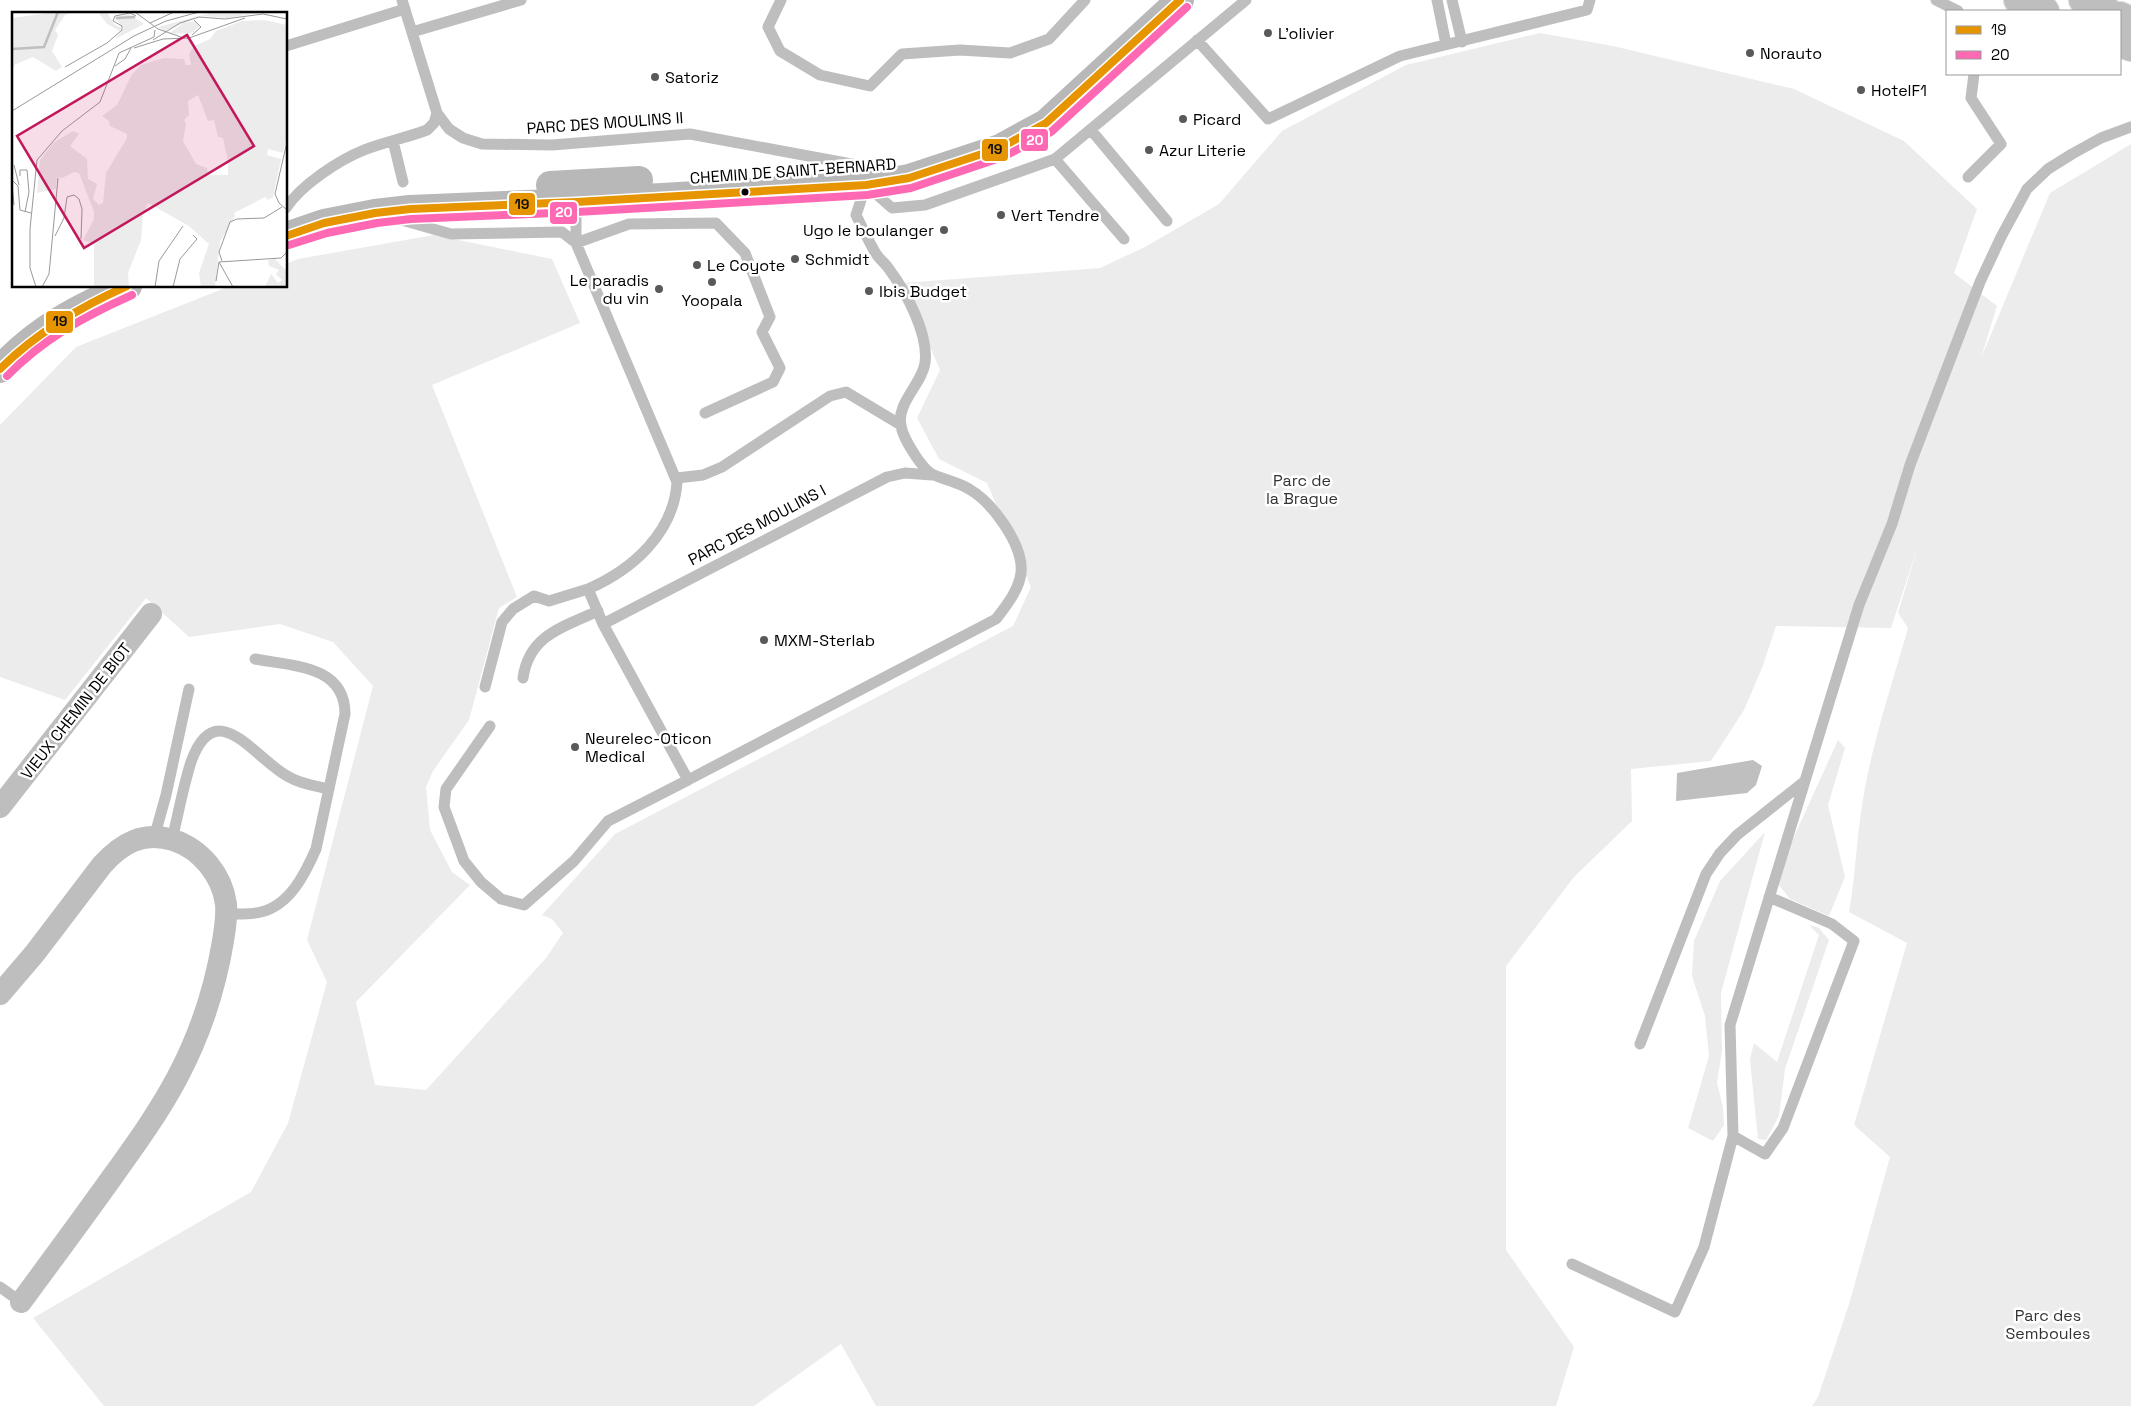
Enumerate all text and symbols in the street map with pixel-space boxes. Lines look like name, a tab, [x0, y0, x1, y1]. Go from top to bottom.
legend	[1946, 10, 2121, 75]
inset map	[12, 12, 288, 288]
text: 19	[1991, 20, 2006, 39]
place label: L'olivier	[1278, 23, 1334, 44]
marker: L'olivier	[1262, 27, 1274, 39]
place label: Norauto	[1760, 43, 1822, 64]
text: 20	[1991, 45, 2010, 64]
marker: Norauto	[1744, 47, 1756, 59]
place label: Satoriz	[665, 67, 719, 88]
marker: Satoriz	[649, 71, 661, 83]
place label: HotelF1	[1871, 80, 1927, 101]
marker: HotelF1	[1855, 84, 1867, 96]
street label: PARC DES MOULINS II	[526, 107, 684, 139]
place label: Picard	[1193, 109, 1241, 130]
marker: Picard	[1177, 113, 1189, 125]
line badge: 20	[1020, 128, 1049, 152]
text: 20	[1026, 131, 1044, 149]
line badge: 19	[981, 138, 1009, 162]
text: 19	[988, 140, 1002, 158]
place label: Azur Literie	[1159, 140, 1246, 161]
marker: Azur Literie	[1143, 144, 1155, 156]
street label: CHEMIN DE SAINT-BERNARD	[689, 153, 897, 189]
unlabelled marker	[740, 187, 750, 197]
line badge: 19	[508, 192, 536, 216]
text: 19	[515, 195, 529, 213]
line badge: 20	[549, 201, 578, 225]
text: 20	[555, 203, 573, 221]
place label: Vert Tendre	[1011, 205, 1099, 226]
marker: Vert Tendre	[995, 209, 1007, 221]
place label: Ugo le boulanger	[803, 220, 934, 241]
marker: Ugo le boulanger	[938, 224, 950, 236]
place label: Schmidt	[805, 249, 870, 270]
marker: Schmidt	[789, 253, 801, 265]
place label: Le Coyote	[707, 255, 785, 276]
marker: Le Coyote	[691, 259, 703, 271]
place label: Le paradis du vin	[570, 270, 649, 309]
marker: Yoopala	[706, 276, 718, 288]
place label: Ibis Budget	[879, 281, 967, 302]
marker: Le paradis du vin	[653, 283, 665, 295]
marker: Ibis Budget	[863, 285, 875, 297]
place label: Yoopala	[682, 290, 742, 311]
line badge: 19	[45, 310, 74, 334]
text: 19	[53, 312, 67, 330]
park label: Parc de la Brague	[1266, 470, 1338, 509]
street label: PARC DES MOULINS I	[684, 480, 830, 570]
place label: MXM-Sterlab	[774, 630, 875, 651]
marker: MXM-Sterlab	[758, 634, 770, 646]
street label: VIEUX CHEMIN DE BIOT	[16, 638, 136, 784]
place label: Neurelec-Oticon Medical	[585, 728, 712, 767]
marker: Neurelec-Oticon Medical	[569, 741, 581, 753]
park label: Parc des Semboules	[2006, 1305, 2090, 1344]

